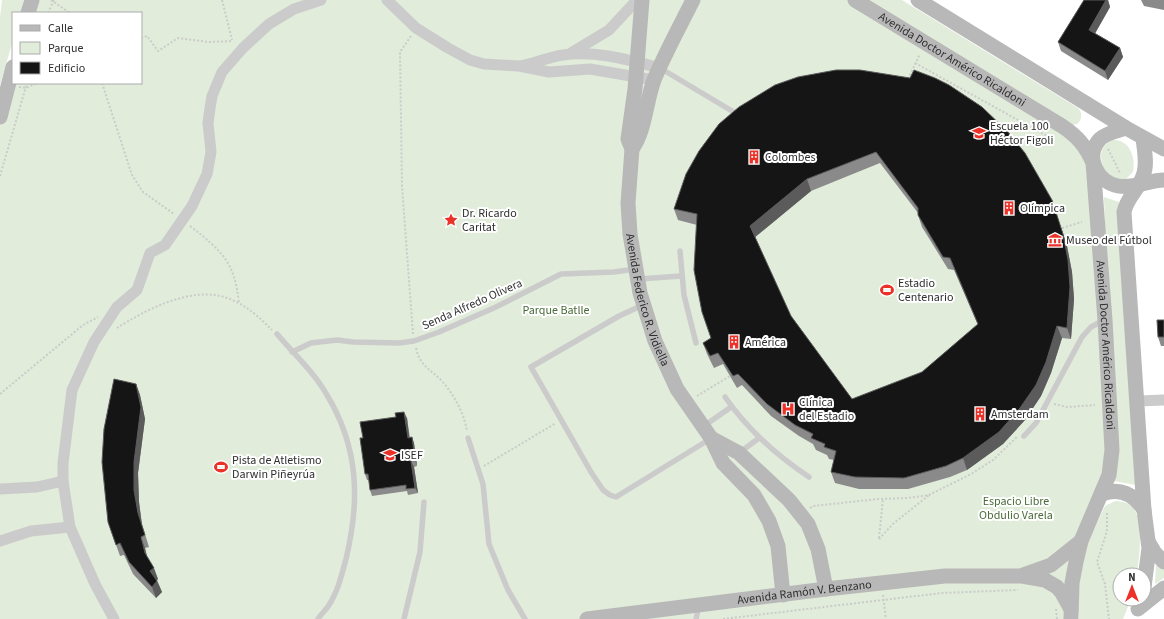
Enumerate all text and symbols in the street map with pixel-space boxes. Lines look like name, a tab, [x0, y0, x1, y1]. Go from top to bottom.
street label: Avenida Doctor Américo Ricaldoni	[875, 8, 1029, 111]
legend	[12, 12, 142, 84]
text: Calle	[48, 20, 73, 37]
text: Parque	[48, 40, 84, 57]
text: Edificio	[48, 60, 85, 77]
place label: Escuela 100 Héctor Figoli	[990, 118, 1053, 149]
school or university icon: Escuela 100 Héctor Figoli	[971, 125, 987, 141]
building icon: Colombes	[746, 149, 762, 165]
place label: Colombes	[765, 149, 815, 166]
building icon: Olímpica	[1001, 200, 1017, 216]
place label: Olímpica	[1020, 200, 1065, 217]
place label: Dr. Ricardo Caritat	[462, 205, 517, 236]
place icon: Dr. Ricardo Caritat	[443, 212, 459, 228]
street label: Avenida Federico R. Vidiella	[621, 232, 673, 369]
museum icon: Museo del Fútbol	[1047, 232, 1063, 248]
place label: Museo del Fútbol	[1066, 232, 1152, 249]
street label: Avenida Doctor Américo Ricaldoni	[1091, 260, 1119, 430]
street label: Senda Alfredo Olivera	[419, 275, 525, 334]
place label: Estadio Centenario	[898, 275, 953, 306]
sports icon: Estadio Centenario	[879, 282, 895, 298]
park label: Parque Batlle	[523, 302, 590, 319]
building icon: América	[726, 334, 742, 350]
place label: América	[745, 334, 786, 351]
place label: Clínica del Estadio	[799, 394, 854, 425]
hospital icon: Clínica del Estadio	[780, 401, 796, 417]
building icon: Amsterdam	[972, 406, 988, 422]
place label: Amsterdam	[991, 406, 1049, 423]
school or university icon: ISEF	[382, 447, 398, 463]
place label: ISEF	[401, 447, 423, 464]
place label: Pista de Atletismo Darwin Piñeyrúa	[232, 452, 322, 483]
sports icon: Pista de Atletismo Darwin Piñeyrúa	[213, 459, 229, 475]
park label: Espacio Libre Obdulio Varela	[979, 493, 1053, 524]
north arrow	[1112, 567, 1152, 607]
text: N	[1128, 570, 1136, 585]
street label: Avenida Ramón V. Benzano	[736, 576, 873, 609]

